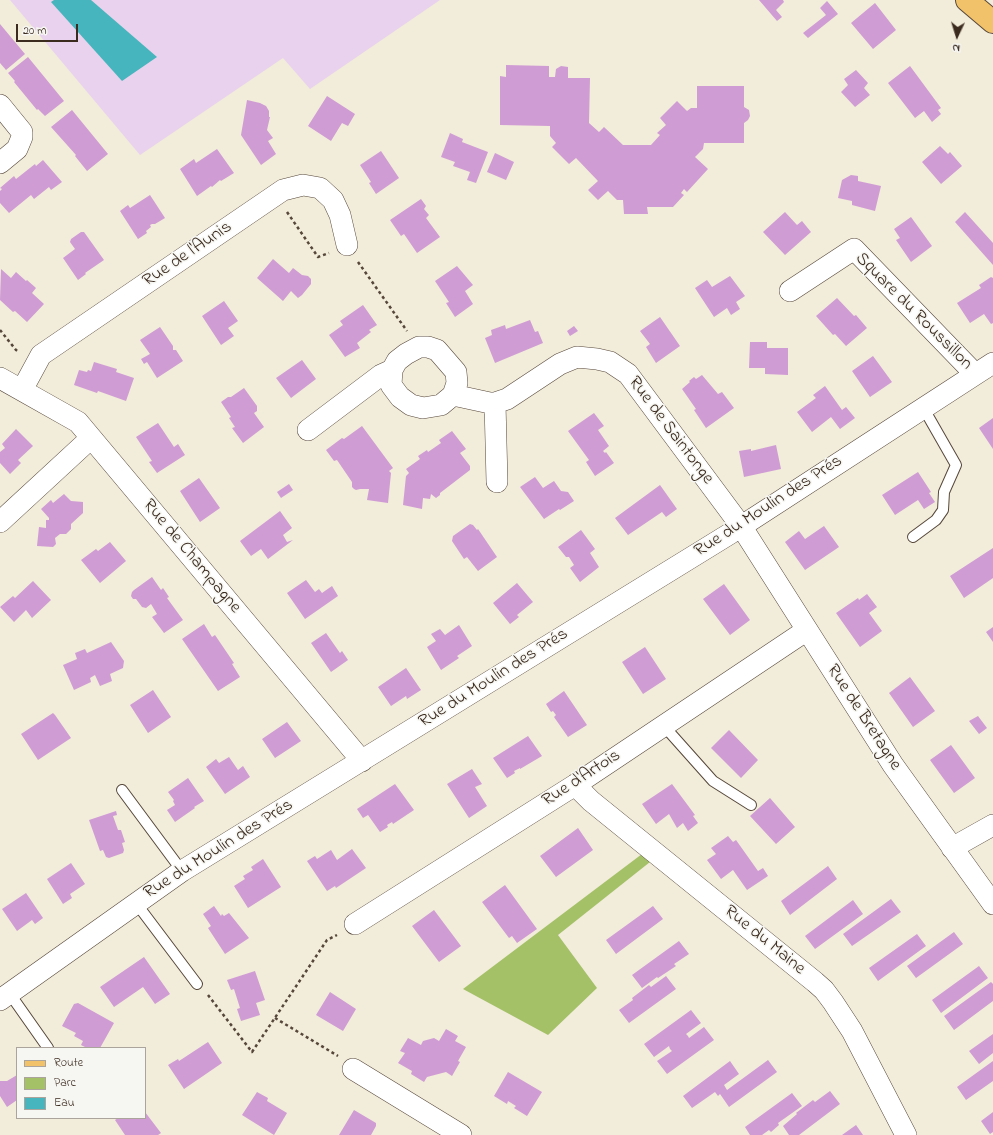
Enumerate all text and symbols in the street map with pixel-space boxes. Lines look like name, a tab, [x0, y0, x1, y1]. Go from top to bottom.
scale bar	[18, 16, 80, 42]
north arrow	[937, 16, 977, 56]
text: 20 m	[23, 22, 46, 40]
text: N	[952, 40, 960, 56]
street label: Rue de l'Aunis	[139, 217, 237, 293]
street label: Square du Roussillon	[850, 249, 976, 375]
street label: Rue de Saintonge	[622, 373, 718, 489]
street label: Rue du Moulin des Prés	[691, 451, 847, 563]
street label: Rue de Champagne	[137, 496, 245, 618]
street label: Rue du Moulin des Prés	[415, 624, 573, 734]
street label: Rue de Bretagne	[821, 661, 905, 775]
street label: Rue d'Artois	[539, 746, 625, 812]
street label: Rue du Moulin des Prés	[140, 795, 298, 905]
street label: Rue du Maine	[719, 902, 809, 980]
legend	[16, 1047, 146, 1119]
text: Route	[54, 1054, 83, 1072]
text: Parc	[54, 1074, 76, 1092]
text: Eau	[54, 1094, 75, 1112]

